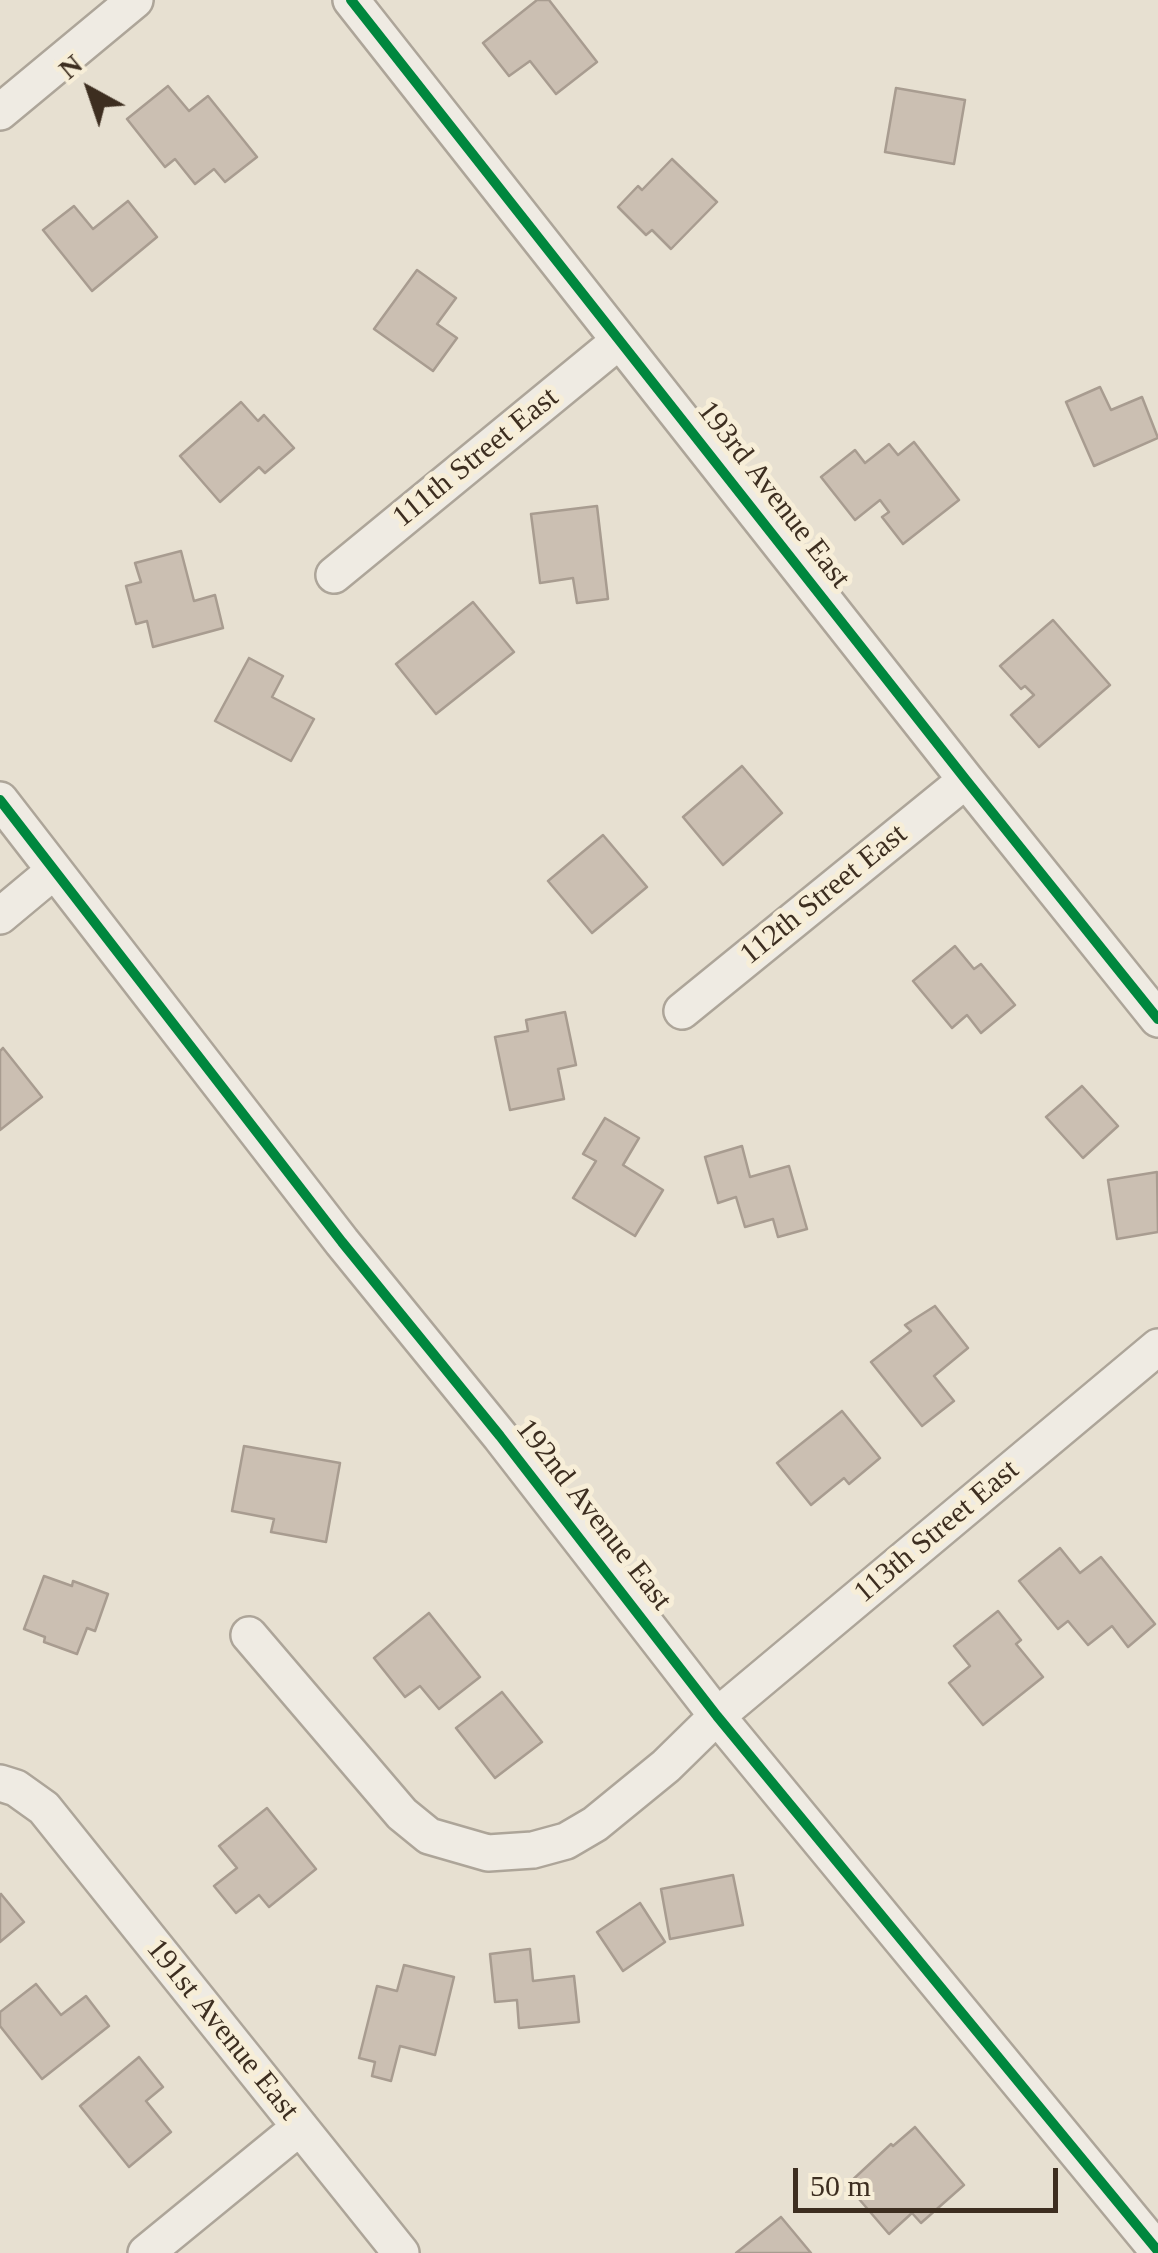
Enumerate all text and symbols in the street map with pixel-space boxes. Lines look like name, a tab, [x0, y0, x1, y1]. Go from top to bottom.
north arrow	[40, 40, 140, 140]
text: N	[53, 48, 88, 85]
street label: 111th Street East	[386, 380, 566, 536]
street label: 193rd Avenue East	[689, 394, 857, 596]
street label: 112th Street East	[733, 817, 915, 973]
street label: 192nd Avenue East	[507, 1412, 679, 1618]
street label: 113th Street East	[847, 1453, 1027, 1611]
street label: 191st Avenue East	[138, 1932, 306, 2128]
scale bar	[798, 2148, 1063, 2210]
text: 50 m	[810, 2169, 871, 2202]

